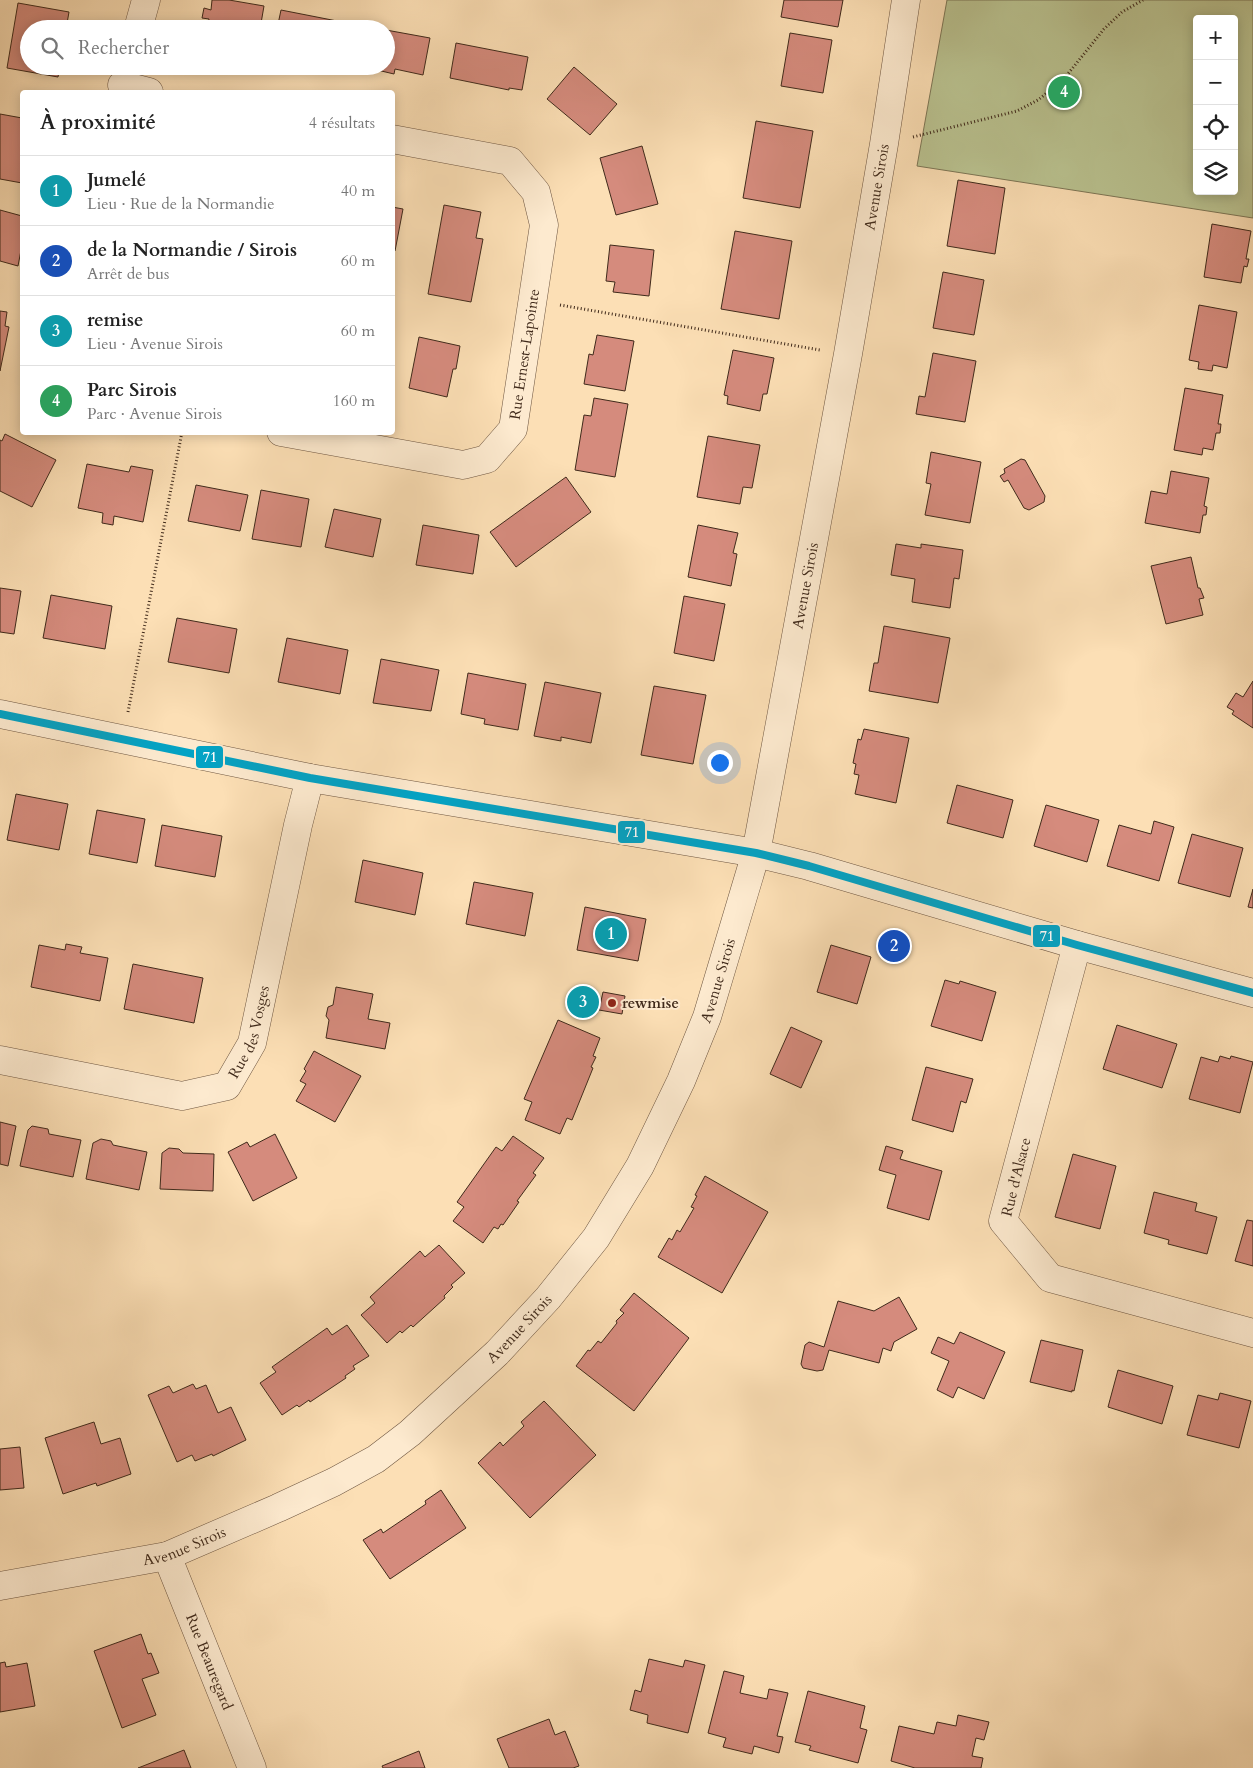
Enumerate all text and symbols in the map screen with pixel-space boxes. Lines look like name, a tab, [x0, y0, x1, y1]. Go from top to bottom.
map controls	[1193, 15, 1238, 195]
button: +	[1193, 15, 1238, 60]
search box	[20, 20, 395, 75]
icon: search	[38, 34, 66, 62]
text: Rechercher	[78, 35, 169, 61]
button: −	[1193, 60, 1238, 105]
pin: 4	[1048, 73, 1080, 111]
button: locate	[1193, 105, 1238, 150]
text: À proximité	[40, 108, 156, 137]
text: 4 résultats	[309, 112, 375, 134]
street label: Avenue Sirois	[859, 142, 894, 232]
button: layers	[1193, 150, 1238, 195]
text: Jumelé	[87, 167, 146, 193]
text: 1	[52, 180, 60, 202]
text: 40 m	[341, 180, 375, 202]
text: Lieu · Rue de la Normandie	[87, 193, 275, 215]
text: de la Normandie / Sirois	[87, 237, 297, 263]
text: 2	[52, 250, 60, 272]
text: 60 m	[341, 250, 375, 272]
text: Arrêt de bus	[87, 263, 169, 285]
street label: Rue Ernest-Lapointe	[505, 287, 544, 421]
text: remise	[87, 307, 144, 333]
text: 3	[52, 320, 60, 342]
text: 60 m	[341, 320, 375, 342]
text: Lieu · Avenue Sirois	[87, 333, 223, 355]
text: Parc Sirois	[87, 377, 177, 403]
text: 4	[52, 390, 60, 412]
text: 160 m	[333, 390, 375, 412]
text: Parc · Avenue Sirois	[87, 403, 222, 425]
street label: Avenue Sirois	[788, 541, 823, 630]
line badge: 71	[195, 745, 224, 769]
text: 71	[203, 748, 217, 767]
your location	[707, 750, 733, 776]
line badge: 71	[617, 820, 646, 844]
text: 71	[625, 823, 639, 842]
pin: 1	[595, 915, 627, 953]
line badge: 71	[1032, 924, 1061, 948]
pin: 2	[878, 927, 910, 965]
text: 71	[1040, 927, 1054, 946]
street label: Avenue Sirois	[696, 936, 740, 1026]
pin: 3	[567, 983, 599, 1021]
street label: Rue des Vosges	[224, 984, 274, 1082]
place label: rewmise	[622, 993, 679, 1013]
marker: rewmise	[606, 997, 618, 1009]
street label: Rue d'Alsace	[997, 1135, 1035, 1218]
street label: Avenue Sirois	[482, 1290, 556, 1368]
street label: Avenue Sirois	[141, 1522, 229, 1570]
street label: Rue Beauregard	[181, 1611, 238, 1713]

